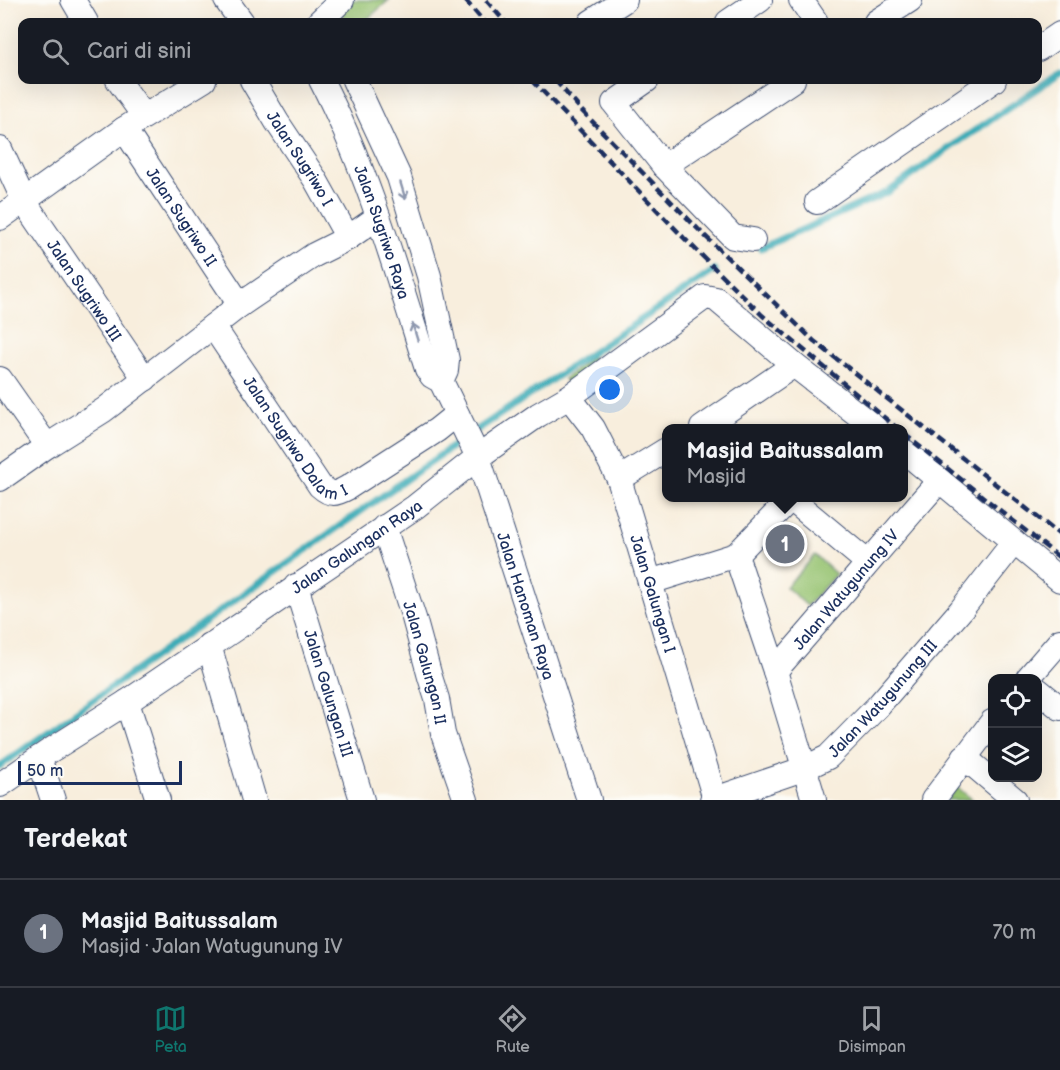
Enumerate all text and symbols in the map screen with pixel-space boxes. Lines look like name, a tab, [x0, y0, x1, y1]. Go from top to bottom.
search box	[18, 18, 1042, 84]
icon: search	[39, 35, 72, 68]
text: Cari di sini	[87, 38, 191, 65]
street label: Jalan Sugriwo I	[262, 108, 336, 210]
street label: Jalan Sugriwo Raya	[349, 163, 413, 302]
street label: Jalan Sugriwo II	[141, 165, 220, 270]
one-way arrow	[398, 181, 409, 200]
street label: Jalan Sugriwo III	[42, 236, 125, 346]
one-way arrow	[409, 322, 420, 341]
street label: Jalan Sugriwo Dalam I	[238, 373, 351, 505]
your location	[595, 375, 624, 404]
popup	[662, 424, 908, 502]
text: Masjid Baitussalam	[687, 438, 883, 465]
text: Masjid	[687, 465, 746, 489]
street label: Jalan Galungan Raya	[288, 497, 427, 599]
pin: 1	[766, 522, 804, 566]
street label: Jalan Watugunung IV	[790, 526, 904, 654]
street label: Jalan Hanoman Raya	[492, 530, 557, 682]
street label: Jalan Galungan I	[625, 533, 679, 655]
street label: Jalan Galungan II	[398, 599, 449, 726]
street label: Jalan Galungan III	[299, 628, 356, 759]
street label: Jalan Watugunung III	[825, 636, 942, 762]
map controls	[988, 674, 1042, 782]
button: locate	[988, 674, 1042, 728]
button: layers	[988, 728, 1042, 782]
scale bar	[18, 758, 182, 786]
text: 50 m	[27, 762, 63, 781]
text: Terdekat	[24, 824, 127, 855]
text: Masjid Baitussalam	[81, 908, 278, 935]
text: 1	[39, 921, 48, 945]
text: 70 m	[992, 921, 1036, 945]
text: Masjid · Jalan Watugunung IV	[81, 935, 343, 959]
tab: Peta	[154, 1002, 187, 1057]
tab: Rute	[496, 1002, 530, 1057]
tab: Disimpan	[838, 1002, 906, 1057]

